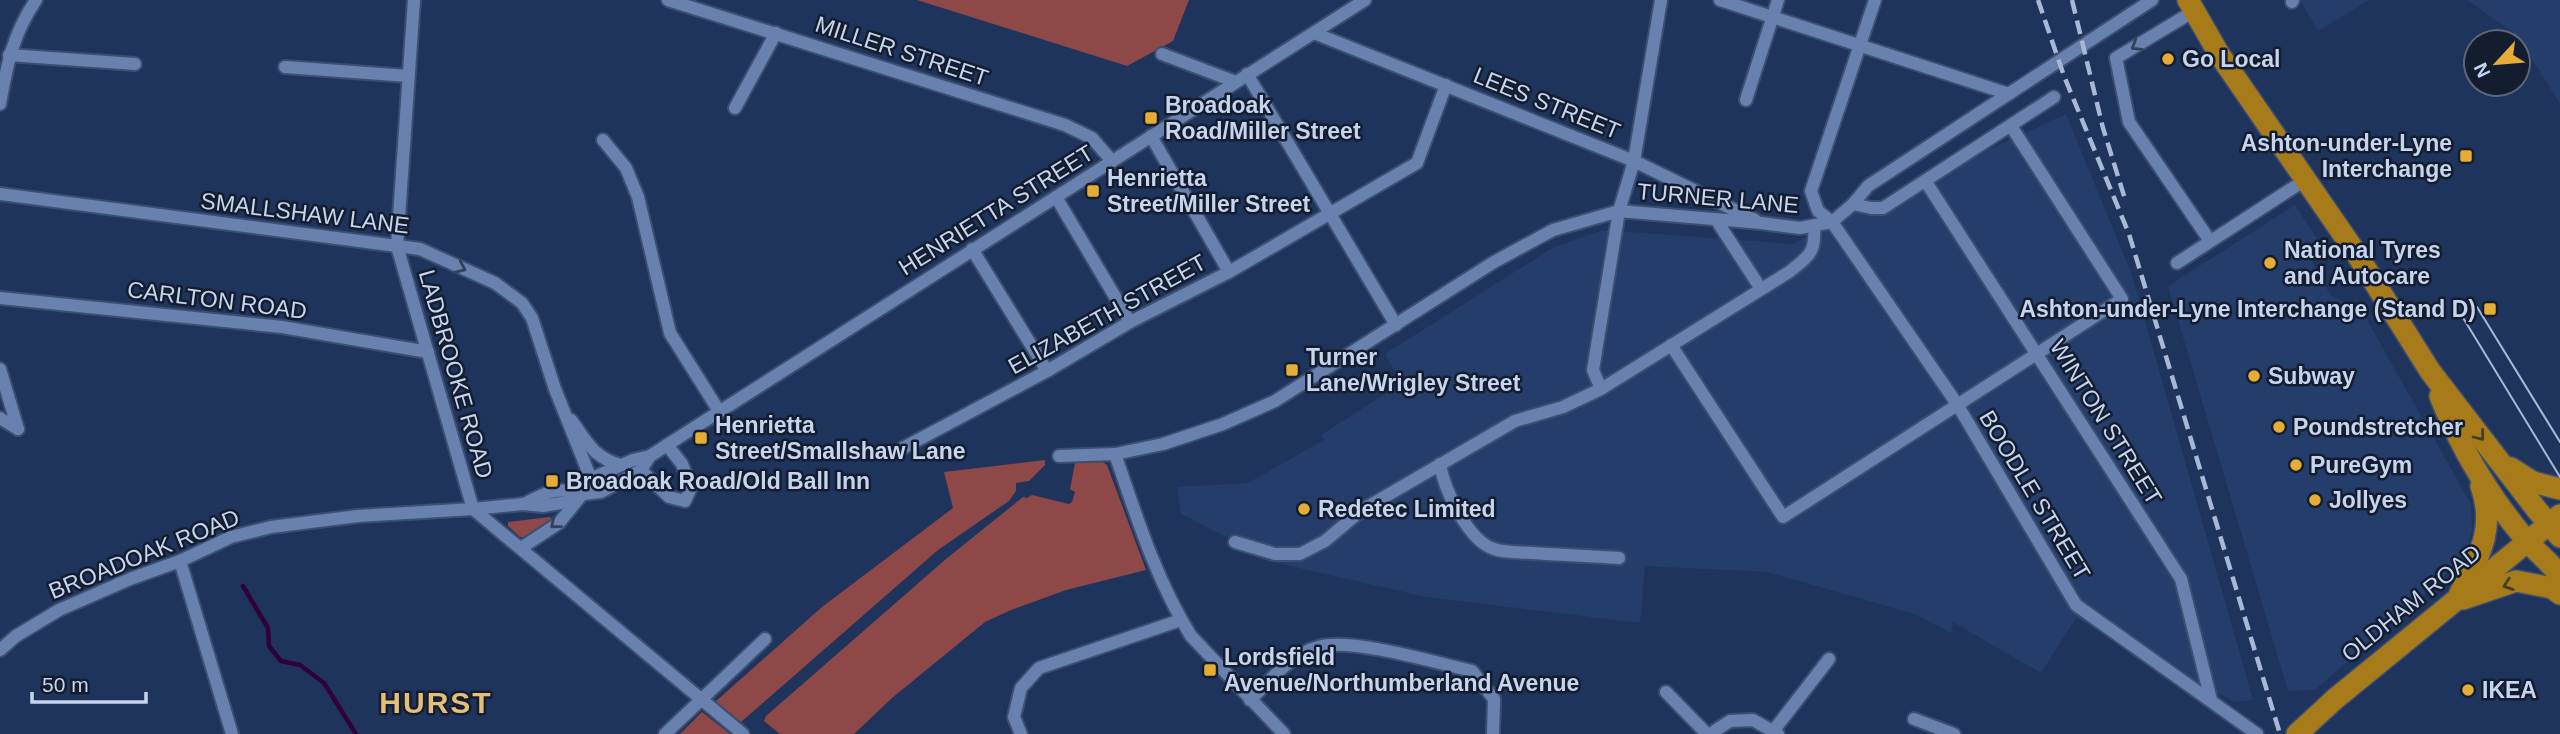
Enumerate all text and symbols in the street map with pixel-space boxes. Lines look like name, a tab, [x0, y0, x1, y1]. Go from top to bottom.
street label: MILLER STREET	[812, 11, 992, 91]
north arrow	[2462, 28, 2532, 98]
one-way arrow	[2130, 37, 2143, 50]
place label: Go Local	[2182, 46, 2280, 72]
marker: Go Local	[2160, 51, 2176, 67]
text: N	[2470, 59, 2495, 81]
street label: LEES STREET	[1470, 62, 1624, 144]
place label: Broadoak Road/Miller Street	[1165, 92, 1361, 144]
marker: Broadoak Road/Miller Street	[1143, 110, 1159, 126]
place label: Ashton-under-Lyne Interchange	[2241, 130, 2452, 182]
street label: HENRIETTA STREET	[894, 139, 1098, 281]
marker: Ashton-under-Lyne Interchange	[2458, 148, 2474, 164]
place label: Henrietta Street/Miller Street	[1107, 165, 1311, 217]
street label: TURNER LANE	[1636, 178, 1800, 218]
marker: Henrietta Street/Miller Street	[1085, 183, 1101, 199]
street label: SMALLSHAW LANE	[199, 187, 411, 239]
place label: National Tyres and Autocare	[2284, 237, 2441, 289]
street label: ELIZABETH STREET	[1003, 249, 1211, 379]
marker: National Tyres and Autocare	[2262, 255, 2278, 271]
one-way arrow	[454, 260, 466, 274]
street label: LADBROOKE ROAD	[414, 267, 498, 481]
street label: CARLTON ROAD	[126, 276, 308, 324]
place label: Ashton-under-Lyne Interchange (Stand D)	[2019, 296, 2476, 322]
marker: Ashton-under-Lyne Interchange (Stand D)	[2482, 301, 2498, 317]
street label: WINTON STREET	[2045, 335, 2167, 509]
place label: Turner Lane/Wrigley Street	[1306, 344, 1521, 396]
marker: Turner Lane/Wrigley Street	[1284, 362, 1300, 378]
place label: Subway	[2268, 363, 2355, 389]
marker: Subway	[2246, 368, 2262, 384]
street label: BOODLE STREET	[1974, 406, 2096, 584]
place label: Henrietta Street/Smallshaw Lane	[715, 412, 966, 464]
place label: Poundstretcher	[2293, 414, 2463, 440]
marker: Poundstretcher	[2271, 419, 2287, 435]
one-way arrow	[2471, 428, 2484, 441]
marker: Henrietta Street/Smallshaw Lane	[693, 430, 709, 446]
place label: PureGym	[2310, 452, 2412, 478]
marker: PureGym	[2288, 457, 2304, 473]
place label: Broadoak Road/Old Ball Inn	[566, 468, 870, 494]
marker: Broadoak Road/Old Ball Inn	[544, 473, 560, 489]
place label: Jollyes	[2329, 487, 2407, 513]
marker: Jollyes	[2307, 492, 2323, 508]
place label: Redetec Limited	[1318, 496, 1496, 522]
marker: Redetec Limited	[1296, 501, 1312, 517]
street label: BROADOAK ROAD	[45, 504, 243, 604]
one-way arrow	[550, 516, 562, 529]
street label: OLDHAM ROAD	[2336, 539, 2486, 667]
one-way arrow	[2502, 577, 2515, 591]
place label: Lordsfield Avenue/Northumberland Avenue	[1224, 644, 1579, 696]
scale bar	[32, 660, 145, 704]
marker: Lordsfield Avenue/Northumberland Avenue	[1202, 662, 1218, 678]
text: 50 m	[42, 673, 89, 696]
place label: IKEA	[2482, 677, 2537, 703]
marker: IKEA	[2460, 682, 2476, 698]
district label: HURST	[379, 686, 493, 719]

